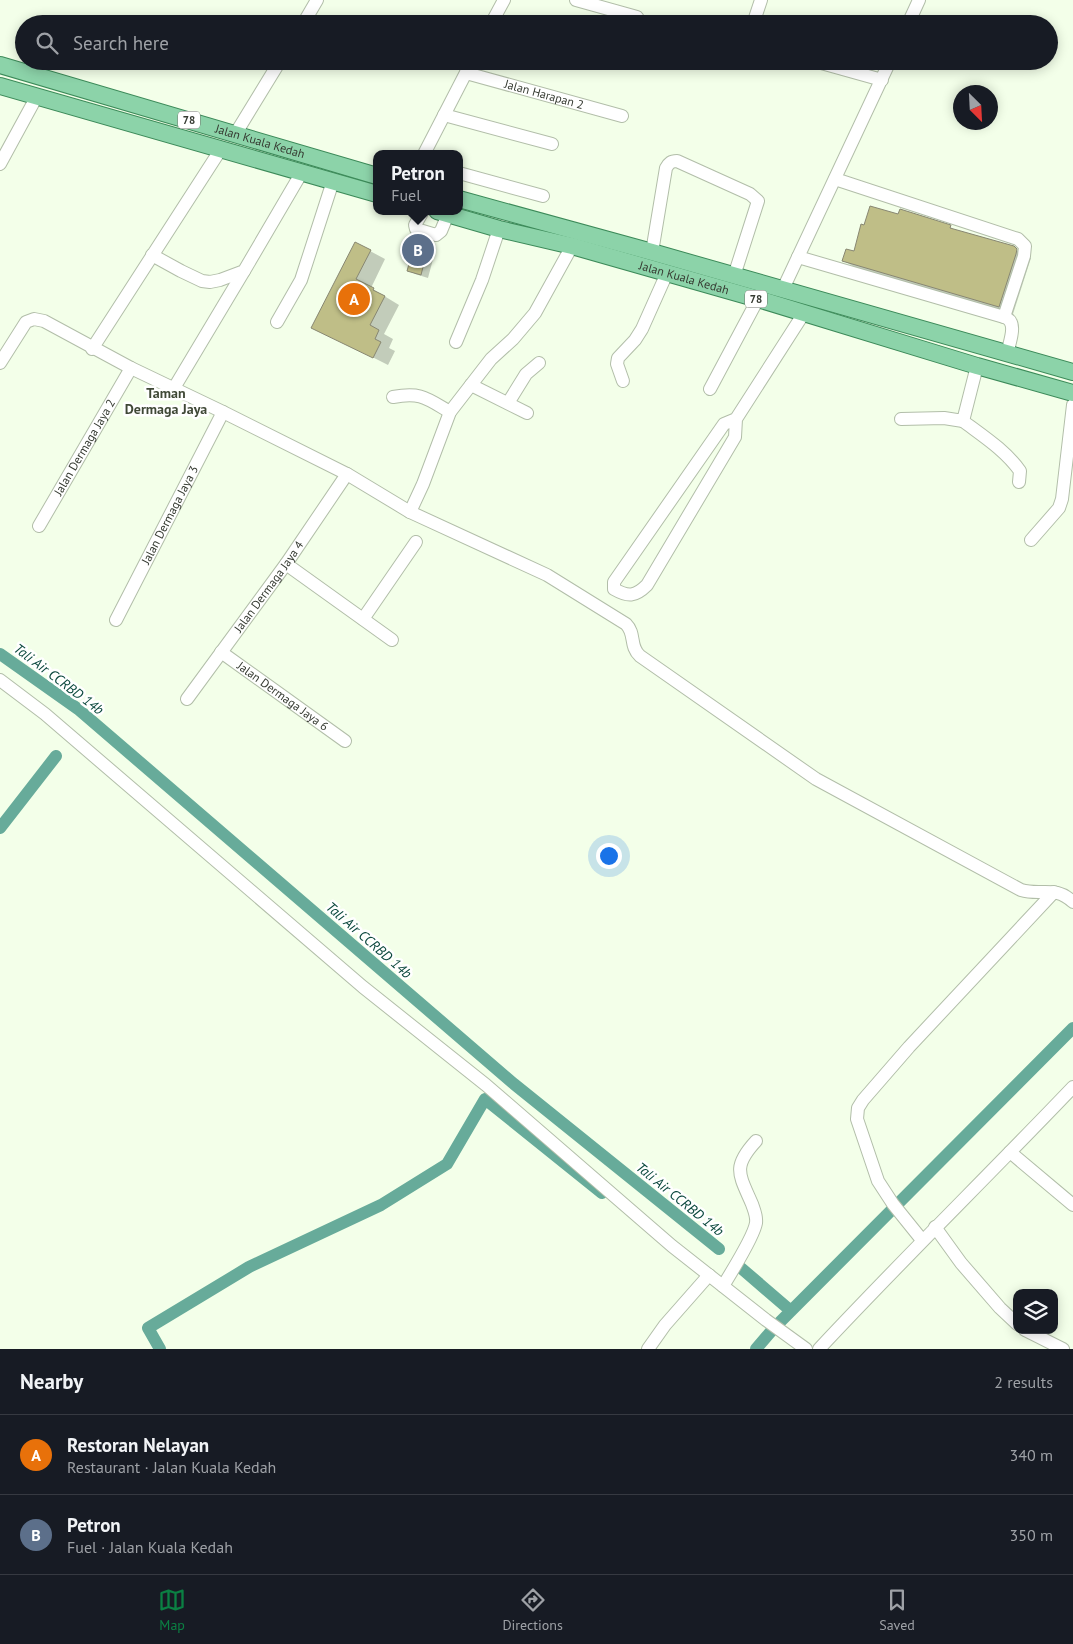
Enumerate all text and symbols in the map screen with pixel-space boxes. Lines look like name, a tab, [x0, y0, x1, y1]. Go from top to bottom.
search box	[15, 15, 1058, 70]
icon: search	[33, 29, 61, 57]
text: Search here	[73, 31, 169, 55]
street label: Jalan Harapan 2	[502, 76, 586, 112]
north arrow	[953, 85, 998, 130]
road number: 78	[178, 112, 200, 128]
street label: Jalan Kuala Kedah	[213, 120, 307, 161]
popup	[373, 150, 463, 215]
text: Petron	[391, 161, 445, 185]
text: Fuel	[391, 185, 421, 205]
pin: B	[402, 231, 434, 269]
street label: Jalan Kuala Kedah	[637, 257, 731, 297]
pin: A	[338, 280, 370, 318]
road number: 78	[745, 290, 767, 308]
district label: Taman Dermaga Jaya	[125, 384, 207, 418]
street label: Jalan Dermaga Jaya 2	[50, 396, 118, 499]
street label: Jalan Dermaga Jaya 3	[138, 463, 201, 568]
street label: Jalan Dermaga Jaya 4	[230, 538, 307, 636]
water label: Tali Air CCRBD 14b	[10, 639, 108, 719]
street label: Jalan Dermaga Jaya 6	[234, 657, 332, 734]
your location	[596, 843, 622, 869]
water label: Tali Air CCRBD 14b	[322, 898, 416, 982]
water label: Tali Air CCRBD 14b	[632, 1158, 728, 1240]
map controls	[1013, 1289, 1058, 1334]
button: layers	[1013, 1289, 1058, 1334]
text: Nearby	[20, 1368, 83, 1395]
text: 2 results	[994, 1372, 1053, 1392]
text: Restoran Nelayan	[67, 1433, 209, 1457]
text: A	[31, 1445, 41, 1465]
text: 340 m	[1010, 1445, 1053, 1465]
text: Restaurant · Jalan Kuala Kedah	[67, 1457, 276, 1477]
text: Petron	[67, 1513, 121, 1537]
text: B	[31, 1525, 41, 1545]
text: 350 m	[1010, 1525, 1053, 1545]
text: Fuel · Jalan Kuala Kedah	[67, 1537, 233, 1557]
tab: Map	[158, 1586, 186, 1634]
tab: Directions	[502, 1586, 563, 1634]
tab: Saved	[879, 1586, 915, 1634]

